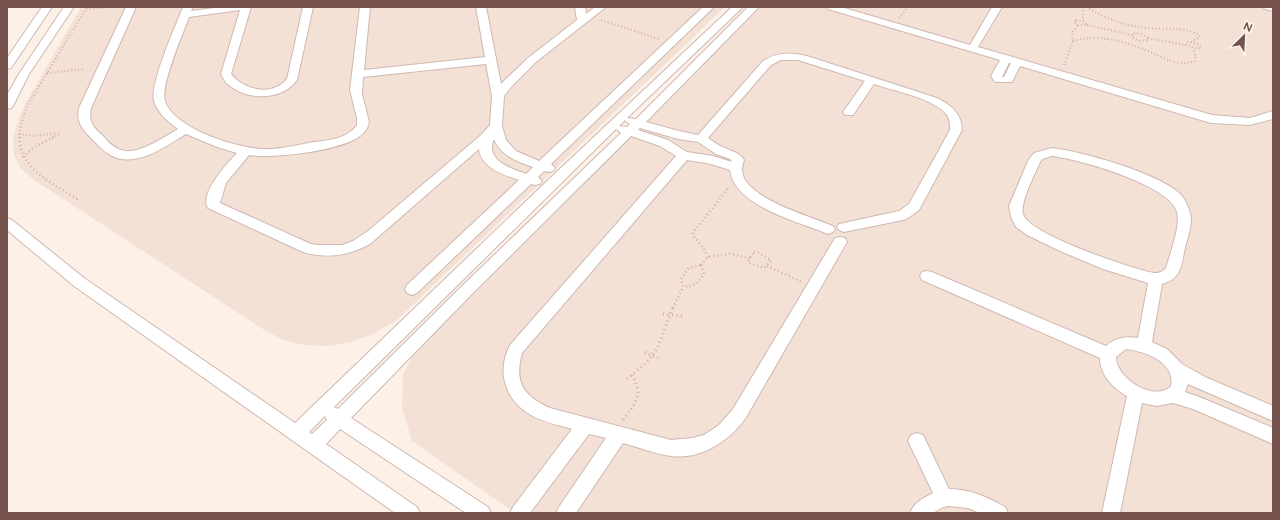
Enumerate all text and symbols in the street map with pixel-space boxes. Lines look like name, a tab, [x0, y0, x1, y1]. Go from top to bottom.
north arrow	[1224, 16, 1264, 56]
text: N	[1241, 20, 1254, 35]

